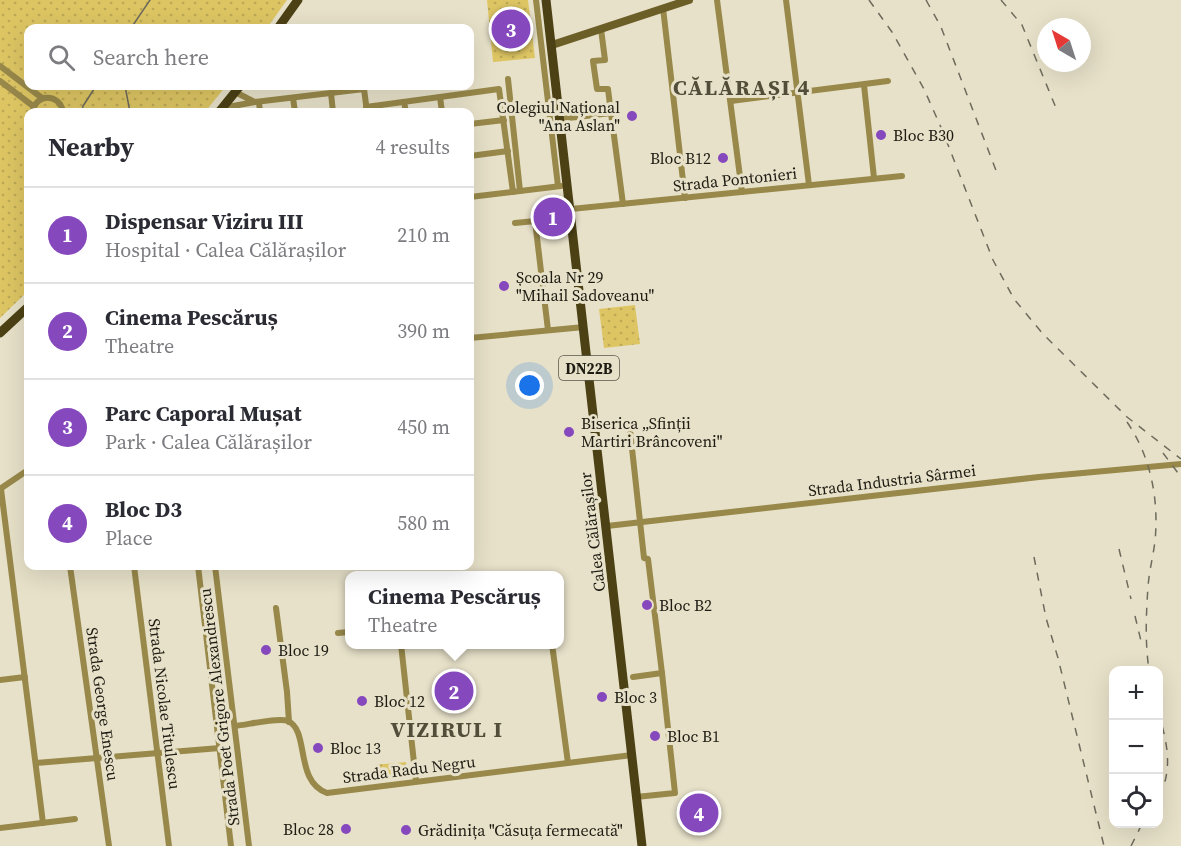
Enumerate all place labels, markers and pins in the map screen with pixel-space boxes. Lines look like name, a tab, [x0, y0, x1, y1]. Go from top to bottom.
pin: 3	[492, 6, 530, 51]
place label: Colegiul Național "Ana Aslan"	[496, 96, 620, 136]
marker: Colegiul Național "Ana Aslan"	[625, 109, 639, 123]
place label: Bloc B30	[893, 124, 954, 146]
marker: Bloc B30	[874, 128, 888, 142]
place label: Bloc B12	[650, 147, 711, 169]
marker: Bloc B12	[716, 151, 730, 165]
pin: 1	[534, 194, 572, 240]
place label: Școala Nr 29 "Mihail Sadoveanu"	[516, 266, 654, 306]
marker: Școala Nr 29 "Mihail Sadoveanu"	[497, 279, 511, 293]
place label: Biserica „Sfinții Martiri Brâncoveni"	[581, 412, 723, 452]
marker: Biserica „Sfinții Martiri Brâncoveni"	[562, 425, 576, 439]
place label: Bloc B2	[659, 594, 712, 616]
marker: Bloc B2	[640, 598, 654, 612]
place label: Bloc 19	[278, 639, 329, 661]
marker: Bloc 19	[259, 643, 273, 657]
pin: 2	[434, 668, 474, 714]
place label: Bloc 3	[614, 686, 657, 708]
place label: Bloc 12	[374, 690, 425, 712]
marker: Bloc 3	[595, 690, 609, 704]
marker: Bloc 12	[355, 694, 369, 708]
place label: Bloc B1	[667, 725, 720, 747]
marker: Bloc B1	[648, 729, 662, 743]
place label: Bloc 13	[330, 737, 381, 759]
marker: Bloc 13	[311, 741, 325, 755]
pin: 4	[680, 790, 718, 836]
place label: Bloc 28	[283, 818, 334, 840]
place label: Grădinița "Căsuța fermecată"	[418, 819, 623, 841]
marker: Bloc 28	[339, 822, 353, 836]
marker: Grădinița "Căsuța fermecată"	[399, 823, 413, 837]

